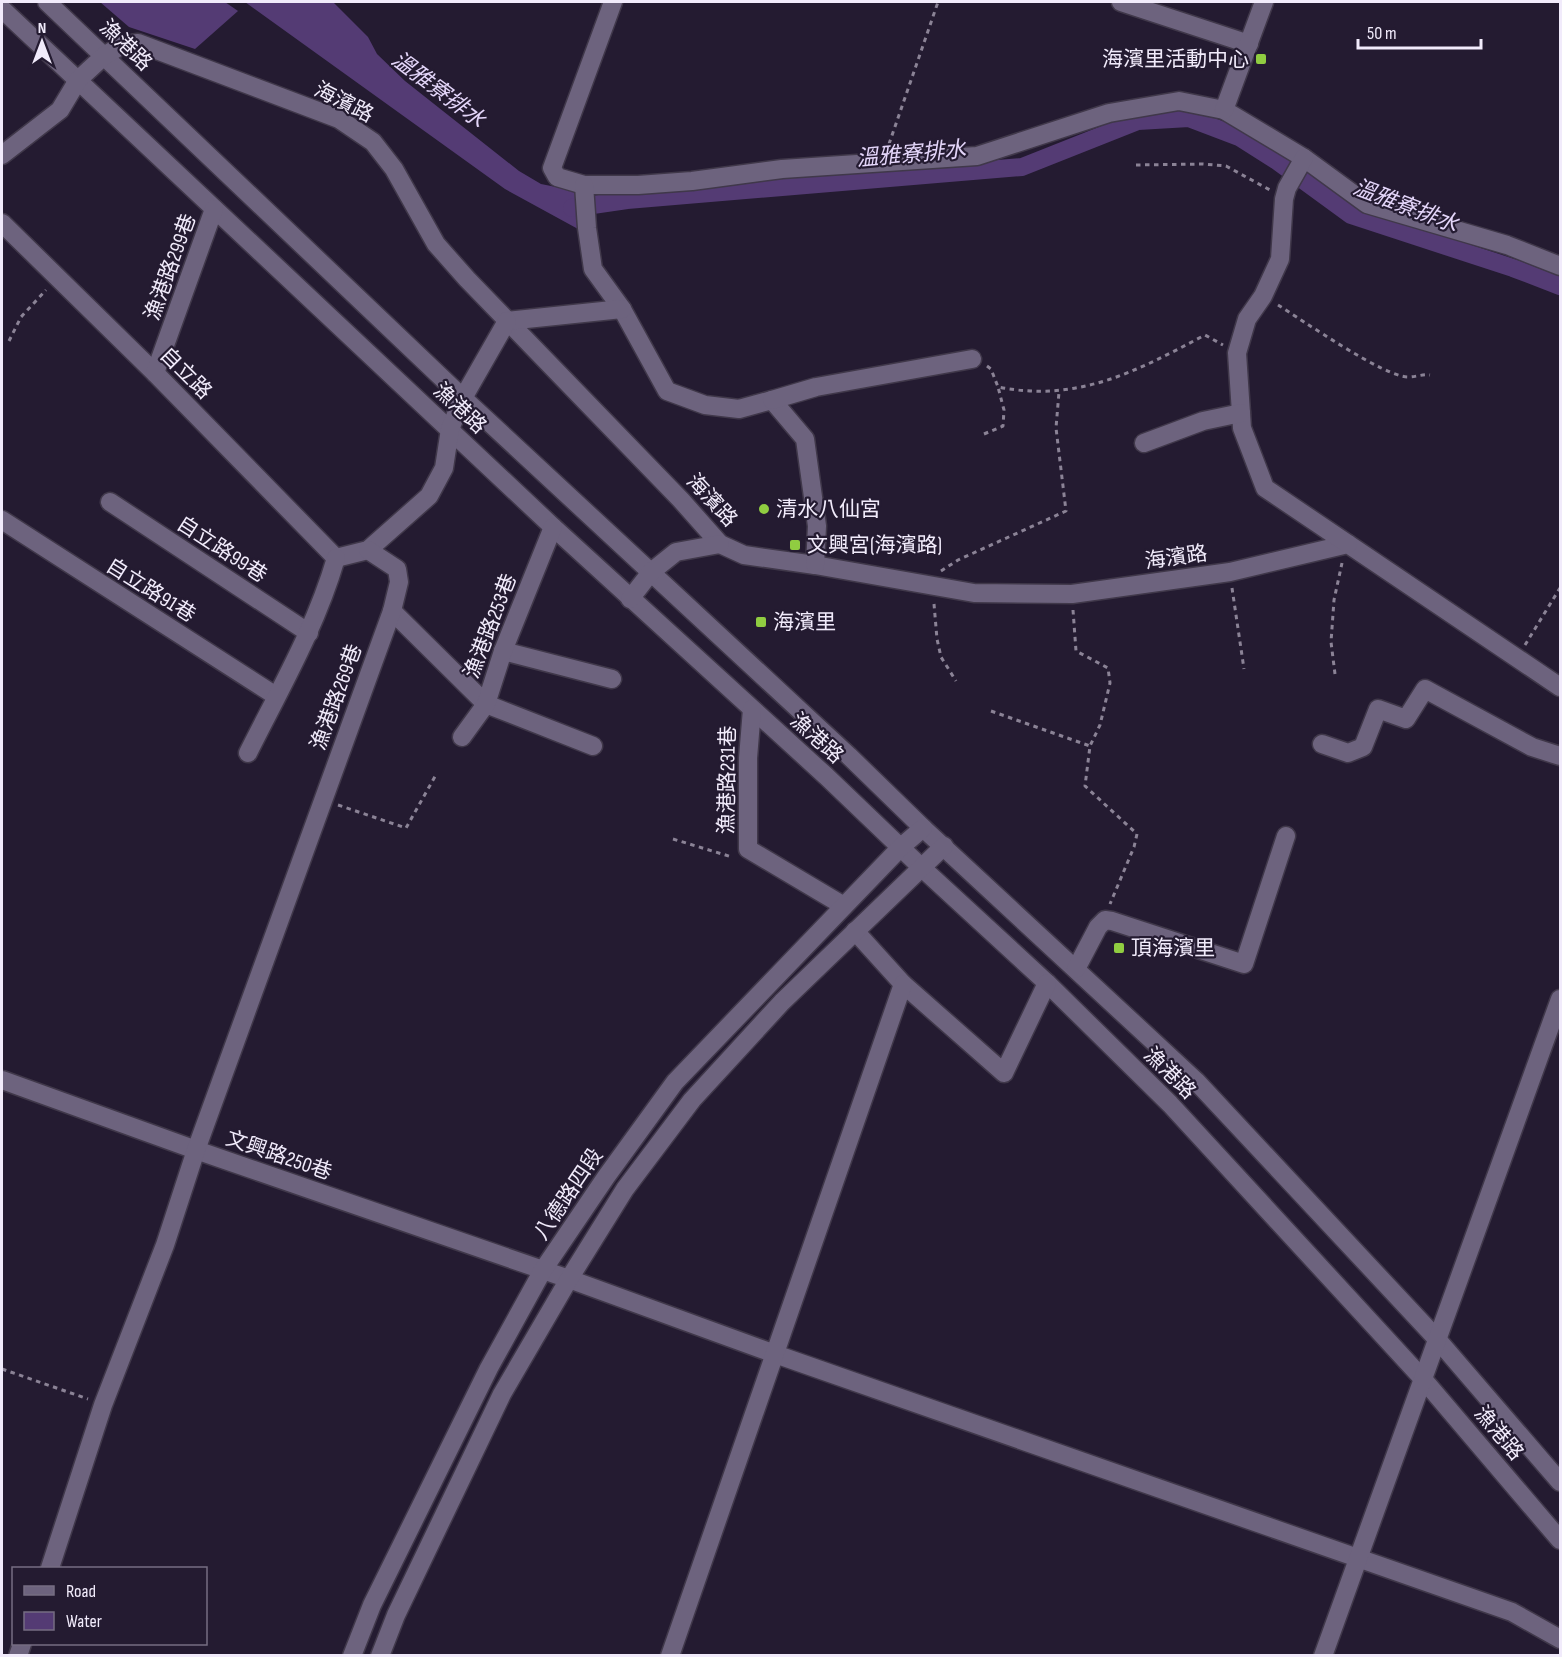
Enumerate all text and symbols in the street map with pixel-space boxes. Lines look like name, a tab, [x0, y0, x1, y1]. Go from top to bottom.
north arrow	[12, 12, 72, 72]
scale bar	[1358, 12, 1481, 50]
street label: 漁港路	[94, 14, 157, 76]
text: N	[38, 19, 46, 38]
text: 50 m	[1367, 23, 1397, 44]
water label: 溫雅寮排水	[386, 46, 491, 135]
place label: 海濱里活動中心	[1102, 47, 1249, 72]
marker: 海濱里活動中心	[1254, 52, 1268, 66]
street label: 海濱路	[310, 77, 378, 128]
water label: 溫雅寮排水	[855, 136, 968, 173]
water label: 溫雅寮排水	[1349, 174, 1463, 239]
street label: 漁港路299巷	[140, 211, 201, 324]
street label: 自立路	[155, 342, 217, 404]
street label: 漁港路	[428, 378, 491, 439]
street label: 海濱路	[681, 469, 742, 532]
place label: 清水八仙宮	[776, 497, 881, 522]
marker: 清水八仙宮	[757, 502, 771, 516]
street label: 自立路99巷	[172, 511, 272, 588]
place label: 文興宮(海濱路)	[807, 533, 942, 558]
marker: 文興宮(海濱路)	[788, 538, 802, 552]
street label: 海濱路	[1143, 541, 1209, 574]
street label: 自立路91巷	[101, 553, 200, 628]
street label: 漁港路253巷	[459, 570, 522, 682]
place label: 海濱里	[773, 610, 836, 635]
marker: 海濱里	[754, 615, 768, 629]
street label: 漁港路269巷	[306, 641, 367, 754]
street label: 漁港路	[785, 708, 848, 769]
street label: 漁港路231巷	[714, 725, 741, 835]
place label: 頂海濱里	[1131, 936, 1215, 961]
marker: 頂海濱里	[1112, 941, 1126, 955]
street label: 漁港路	[1139, 1042, 1201, 1104]
street label: 文興路250巷	[223, 1126, 335, 1185]
street label: 八德路四段	[529, 1144, 608, 1245]
street label: 漁港路	[1469, 1401, 1528, 1465]
legend	[12, 1567, 207, 1645]
text: Road	[66, 1581, 96, 1602]
text: Water	[66, 1611, 102, 1632]

